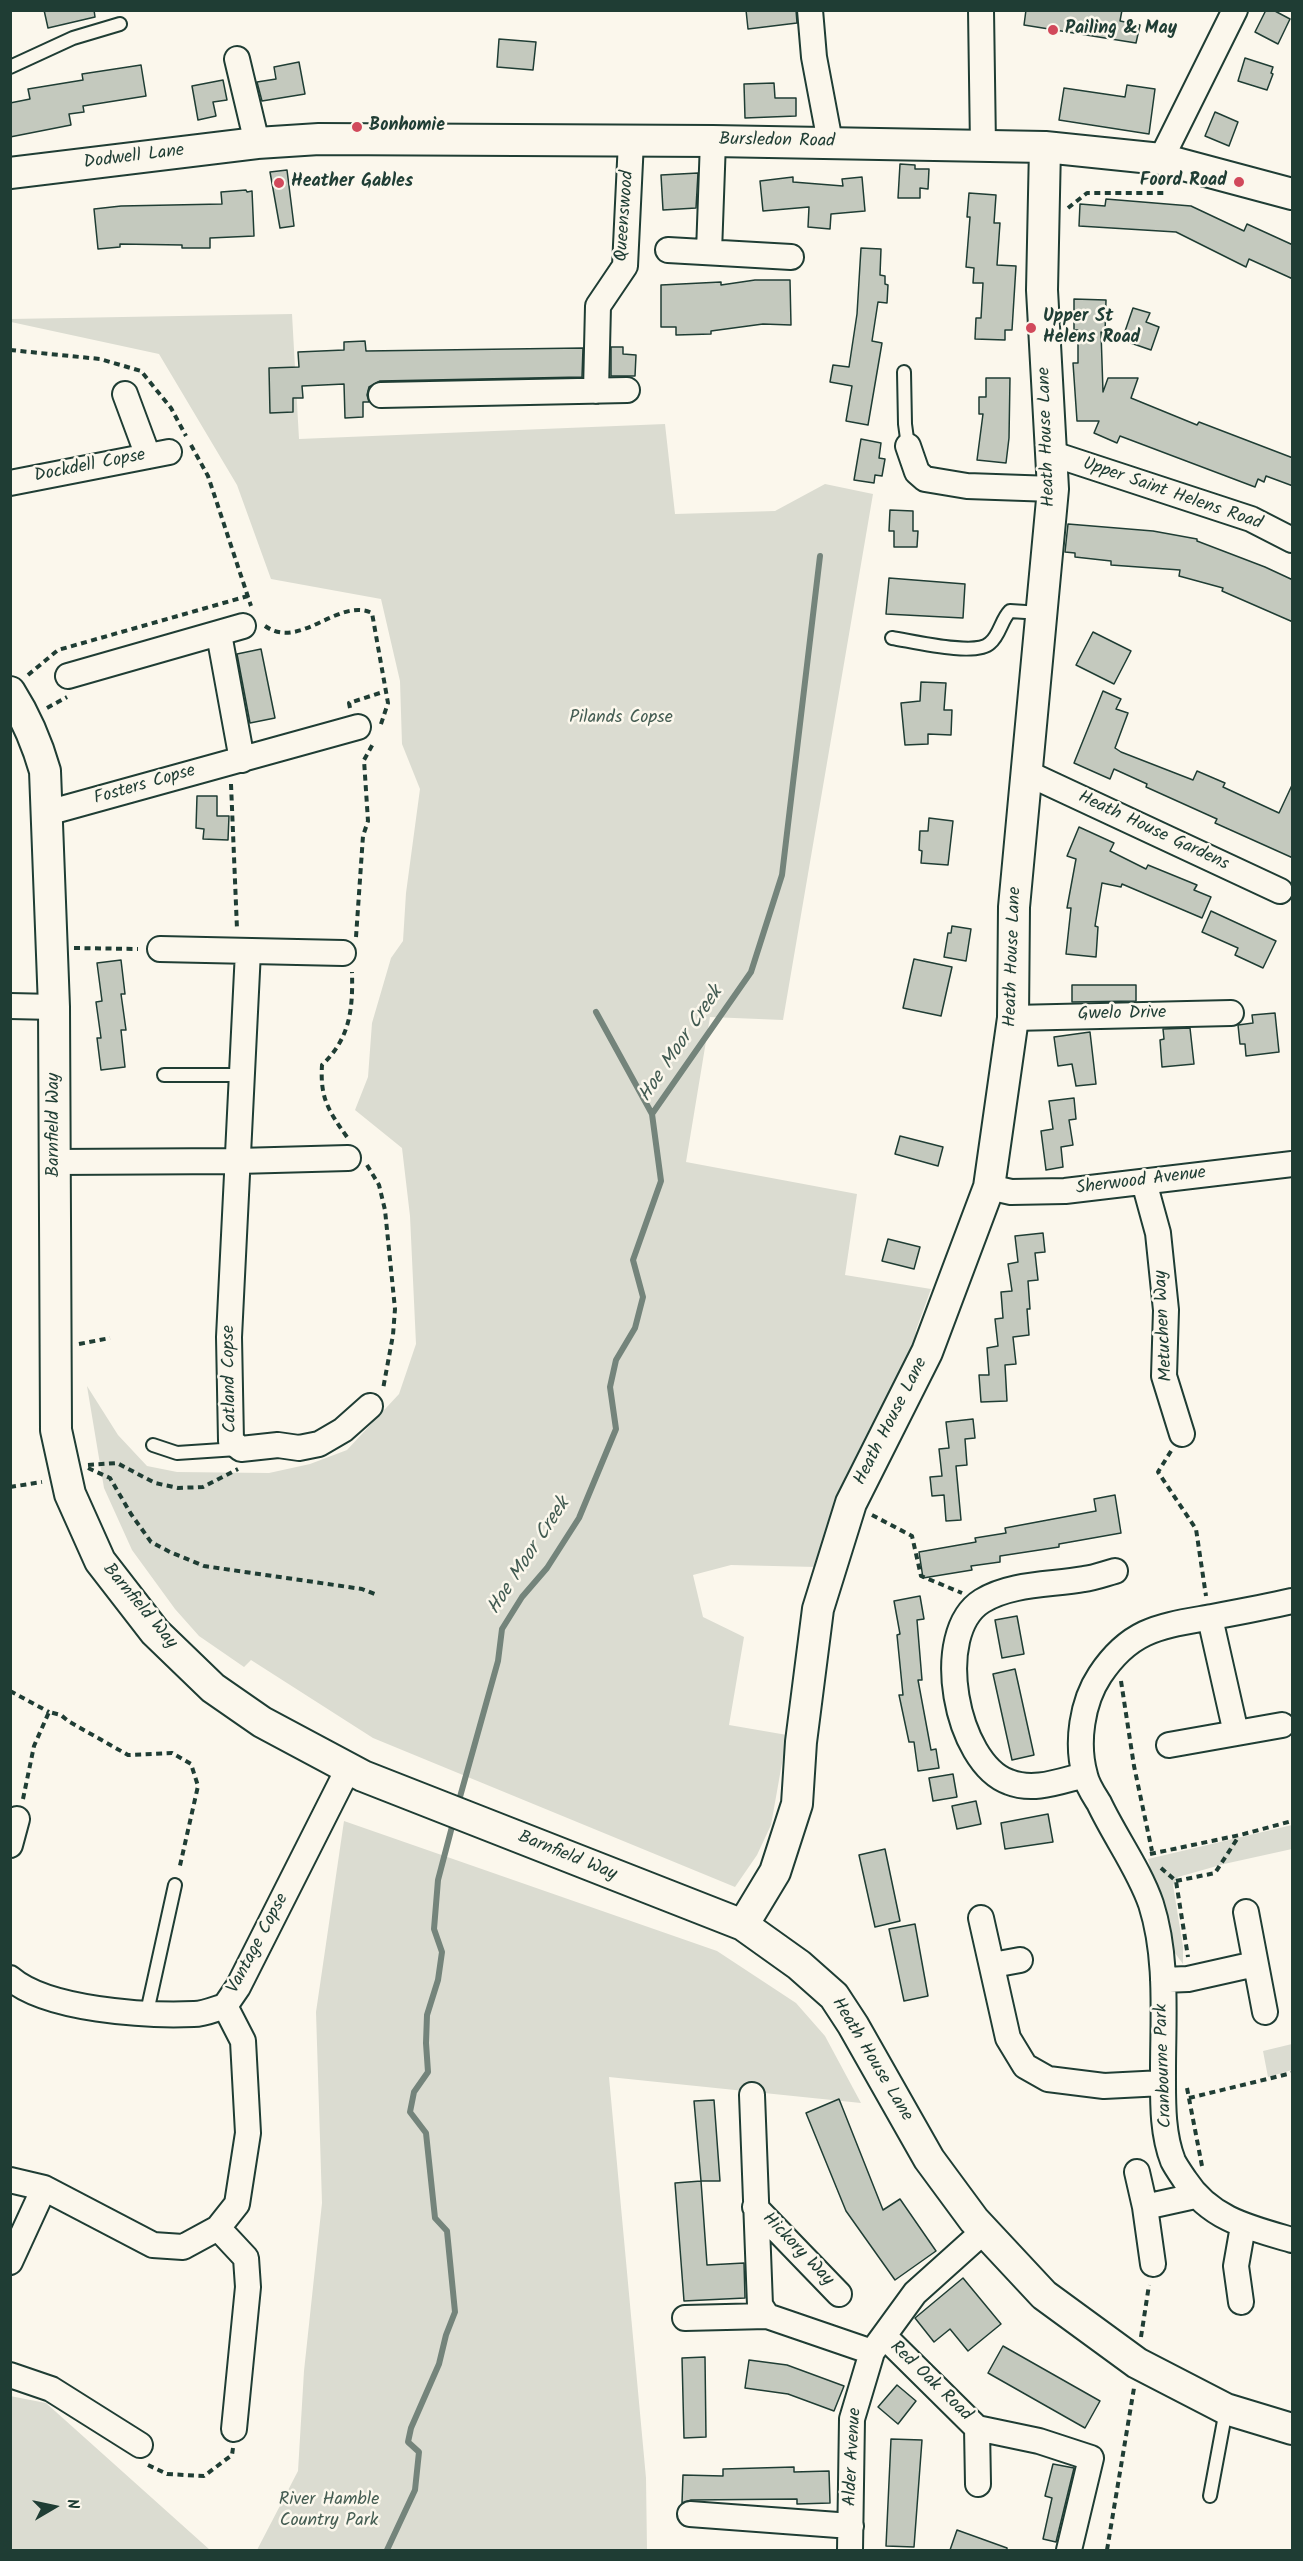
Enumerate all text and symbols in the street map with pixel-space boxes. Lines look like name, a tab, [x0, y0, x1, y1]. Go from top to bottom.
place label: Pailing & May	[1065, 19, 1177, 41]
marker: Pailing & May	[1046, 23, 1060, 37]
place label: Bonhomie	[369, 116, 445, 138]
marker: Bonhomie	[350, 120, 364, 134]
street label: Bursledon Road	[719, 130, 835, 154]
street label: Dodwell Lane	[83, 141, 185, 175]
street label: Queenswood	[612, 170, 640, 262]
place label: Foord Road	[1140, 171, 1227, 193]
place label: Heather Gables	[291, 172, 413, 194]
marker: Foord Road	[1232, 175, 1246, 189]
marker: Heather Gables	[272, 176, 286, 190]
place label: Upper St Helens Road	[1043, 307, 1140, 350]
marker: Upper St Helens Road	[1024, 321, 1038, 335]
street label: Heath House Lane	[1035, 367, 1061, 507]
street label: Dockdell Copse	[33, 446, 147, 488]
street label: Upper Saint Helens Road	[1079, 454, 1265, 536]
park label: Pilands Copse	[569, 708, 673, 730]
street label: Fosters Copse	[92, 761, 198, 811]
street label: Heath House Gardens	[1074, 788, 1232, 876]
street label: Heath House Lane	[1001, 887, 1027, 1027]
water label: Hoe Moor Creek	[635, 983, 729, 1107]
street label: Gwelo Drive	[1078, 1003, 1166, 1027]
street label: Barnfield Way	[44, 1073, 66, 1177]
street label: Sherwood Avenue	[1075, 1163, 1207, 1201]
street label: Metuchen Way	[1151, 1270, 1179, 1382]
street label: Catland Copse	[219, 1325, 243, 1433]
street label: Heath House Lane	[851, 1355, 933, 1489]
water label: Hoe Moor Creek	[483, 1494, 577, 1620]
street label: Barnfield Way	[97, 1560, 181, 1654]
street label: Barnfield Way	[514, 1827, 620, 1887]
street label: Vantage Copse	[224, 1890, 294, 1998]
street label: Heath House Lane	[826, 1994, 916, 2126]
street label: Cranbourne Park	[1152, 2003, 1178, 2129]
street label: Hickory Way	[757, 2209, 837, 2291]
street label: Red Oak Road	[884, 2337, 976, 2427]
street label: Alder Avenue	[841, 2407, 867, 2507]
north arrow	[24, 2477, 84, 2537]
park label: River Hamble Country Park	[279, 2490, 379, 2532]
text: N	[59, 2497, 85, 2511]

